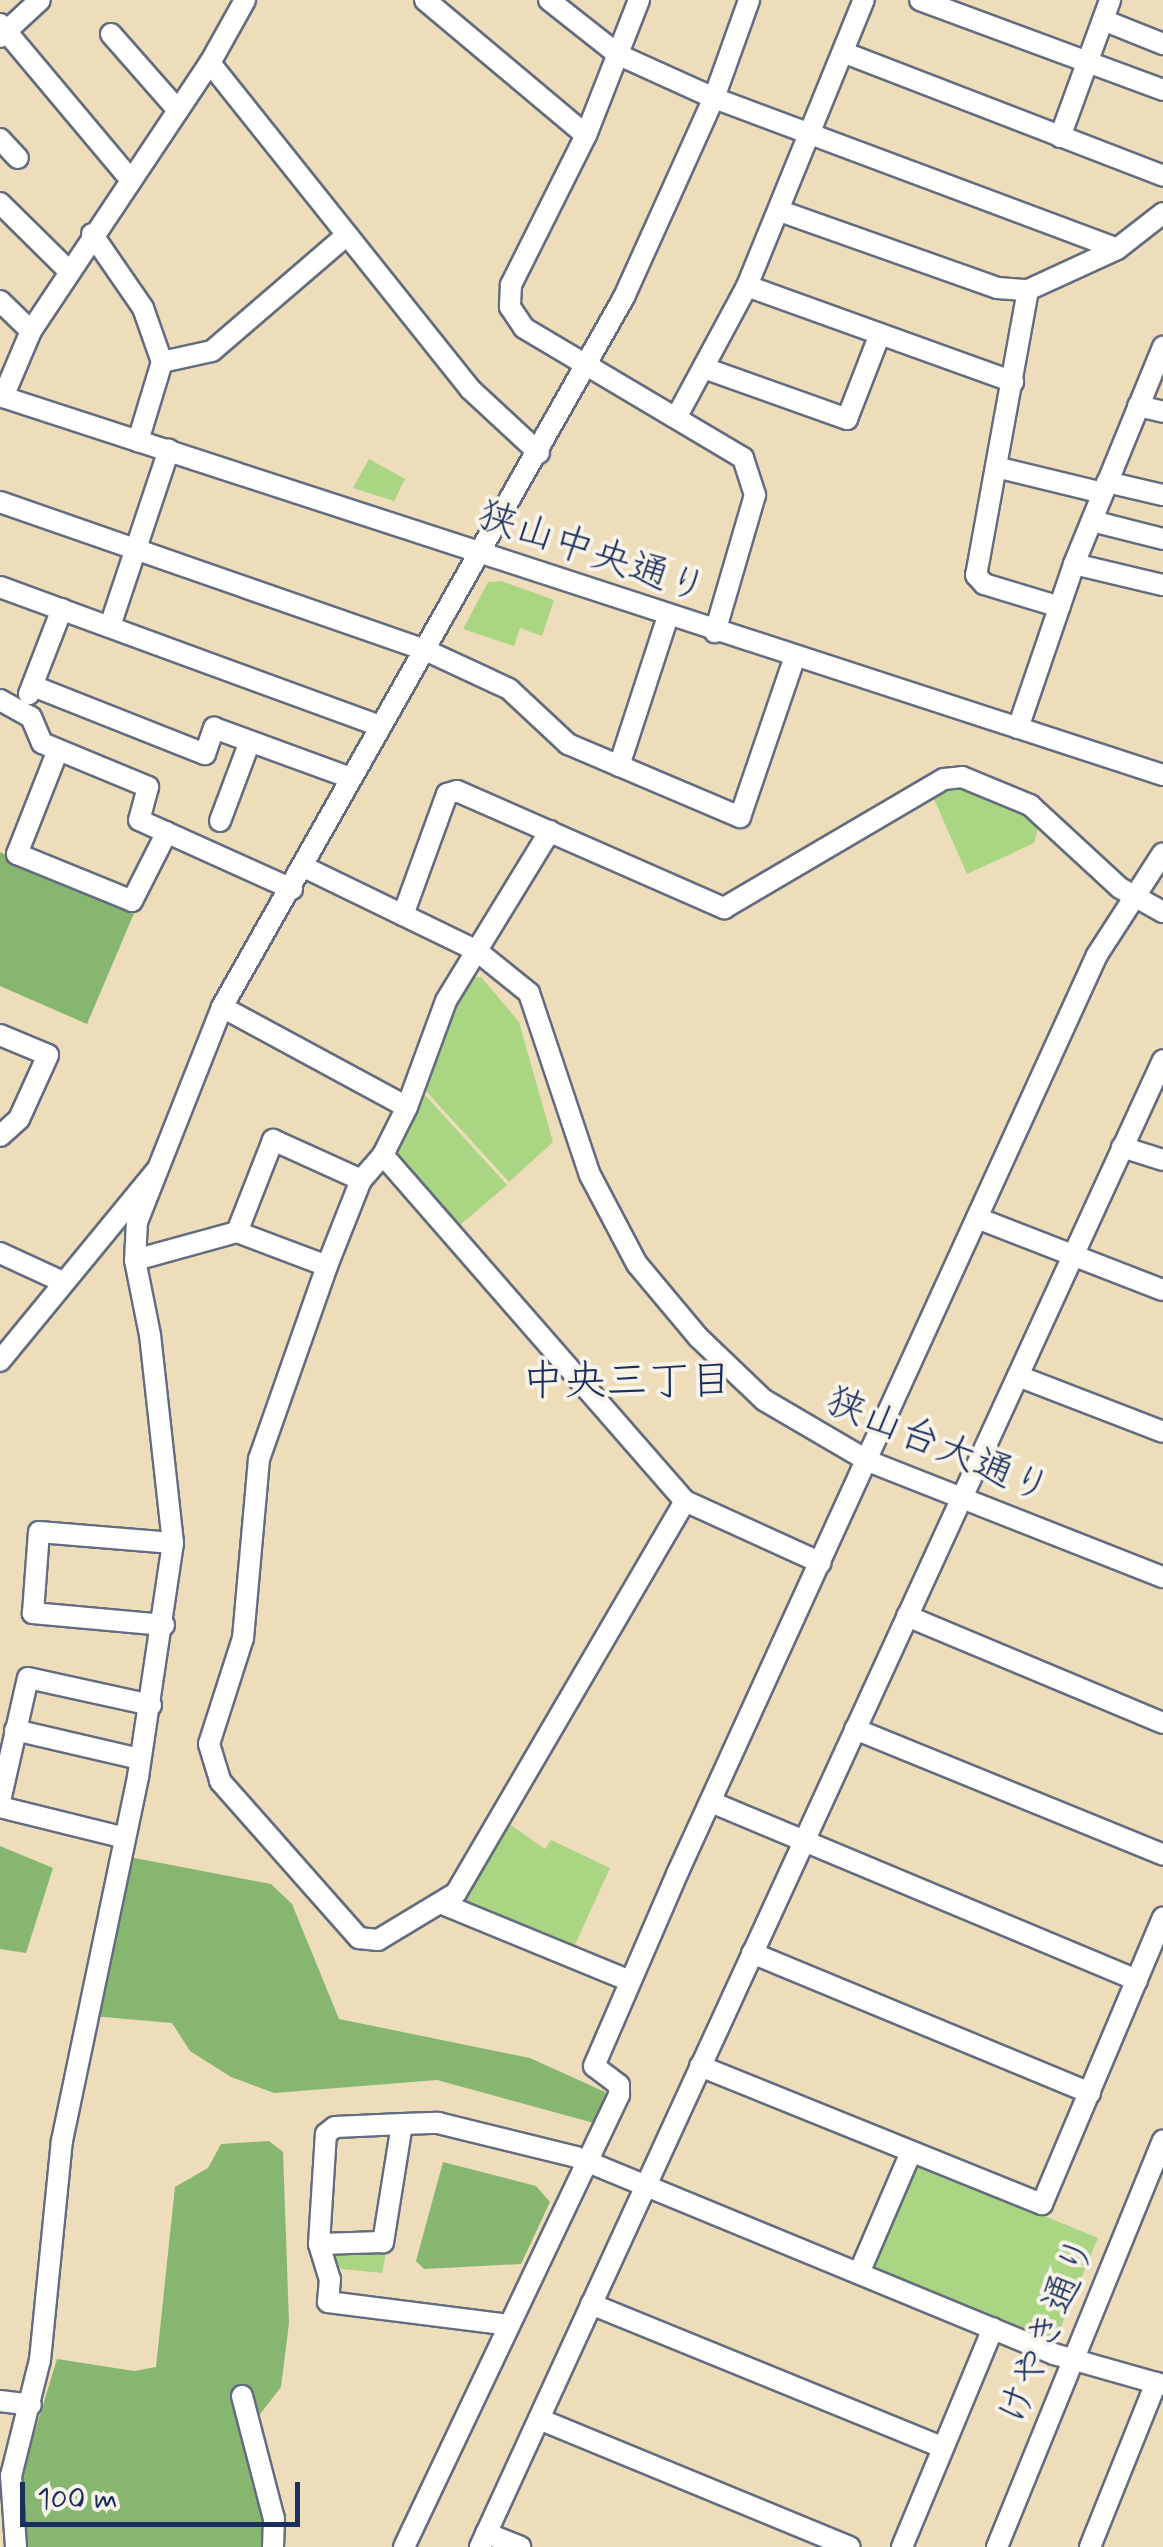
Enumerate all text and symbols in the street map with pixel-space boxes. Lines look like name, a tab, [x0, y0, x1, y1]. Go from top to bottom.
street label: 狭山中央通り	[471, 491, 713, 615]
district label: 中央三丁目	[522, 1358, 732, 1408]
street label: 狭山台大通り	[818, 1377, 1058, 1515]
street label: けやき通り	[988, 2229, 1108, 2433]
scale bar	[25, 2462, 305, 2524]
text: 100 m	[37, 2480, 118, 2519]

